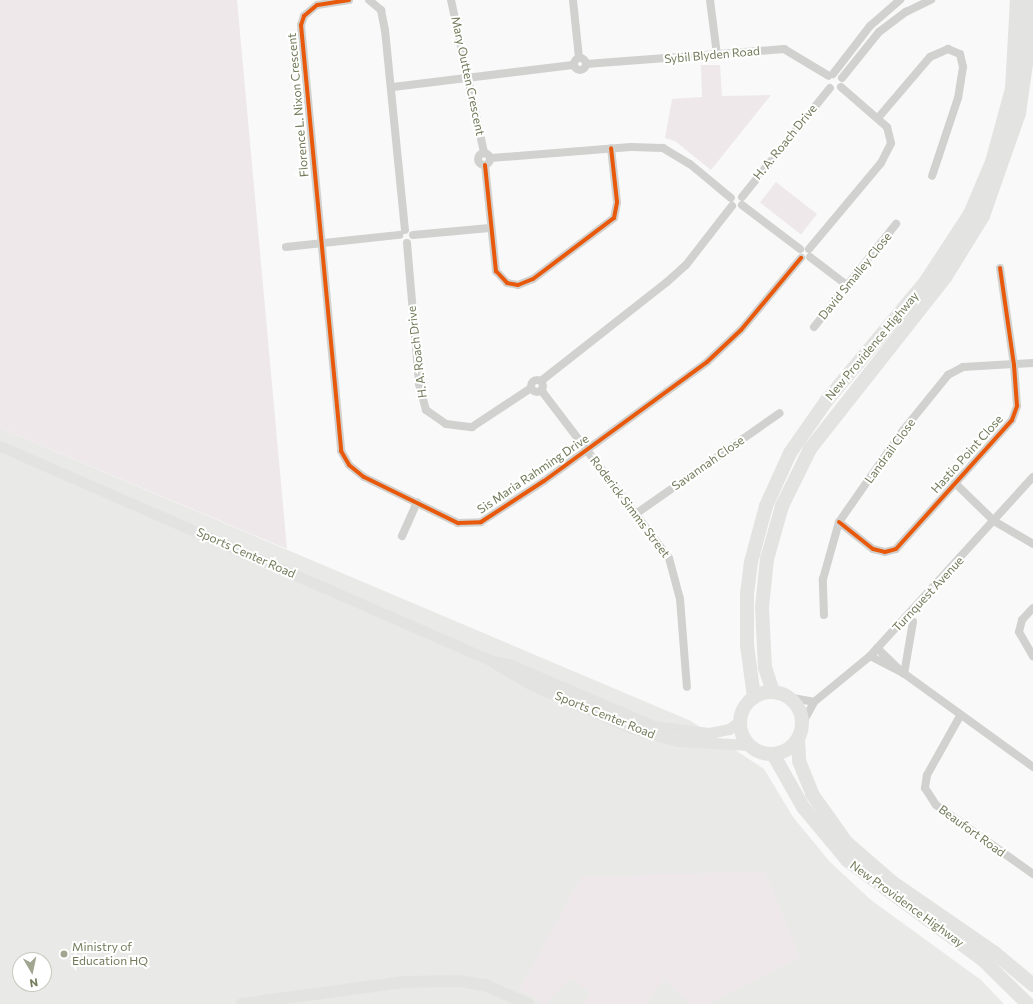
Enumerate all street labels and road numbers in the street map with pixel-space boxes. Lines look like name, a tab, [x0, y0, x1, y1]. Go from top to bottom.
street label: Mary Outten Crescent	[448, 15, 488, 137]
street label: Florence L. Nixon Crescent	[285, 32, 311, 178]
street label: Sybil Blyden Road	[664, 44, 760, 66]
street label: H. A. Roach Drive	[750, 101, 820, 183]
street label: David Smalley Close	[815, 229, 895, 323]
street label: New Providence Highway	[822, 289, 922, 403]
street label: H. A. Roach Drive	[404, 305, 430, 399]
street label: Hastio Point Close	[928, 412, 1006, 496]
street label: Landrail Close	[862, 416, 918, 486]
street label: Sis Maria Rahming Drive	[475, 431, 591, 517]
street label: Savannah Close	[669, 433, 747, 493]
street label: Roderick Simms Street	[587, 453, 673, 561]
street label: Sports Center Road	[194, 525, 298, 581]
street label: Turnquest Avenue	[889, 553, 967, 635]
street label: Sports Center Road	[553, 688, 657, 742]
street label: Beaufort Road	[936, 802, 1008, 860]
street label: New Providence Highway	[847, 858, 967, 950]

